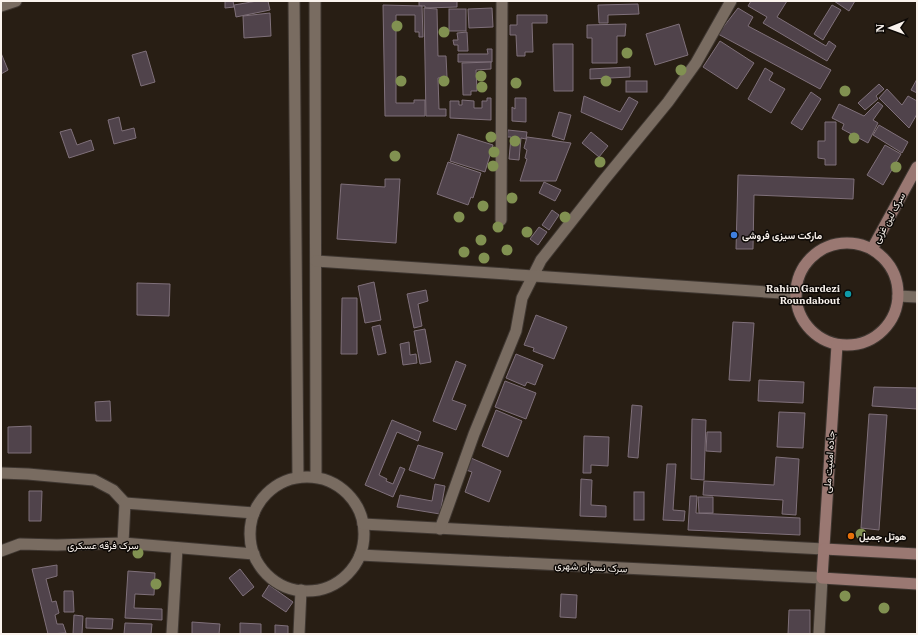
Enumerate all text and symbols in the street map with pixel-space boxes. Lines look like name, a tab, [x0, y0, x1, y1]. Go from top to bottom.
north arrow	[870, 8, 910, 48]
text: N	[873, 23, 887, 33]
street label: سرک لین غزنی	[870, 190, 908, 246]
place label: مارکت سیزی فروشی	[742, 229, 823, 242]
marker: مارکت سیزی فروشی	[729, 230, 739, 240]
place label: Rahim Gardezi Roundabout	[766, 282, 841, 307]
marker: Rahim Gardezi Roundabout	[843, 289, 853, 299]
street label: جاده امنیت ملی	[820, 430, 838, 494]
place label: هوتل جمیل	[859, 530, 906, 543]
marker: هوتل جمیل	[846, 531, 856, 541]
street label: سرک فرقه عسکری	[67, 539, 139, 552]
street label: سرک نسوان شهری	[554, 559, 628, 575]

